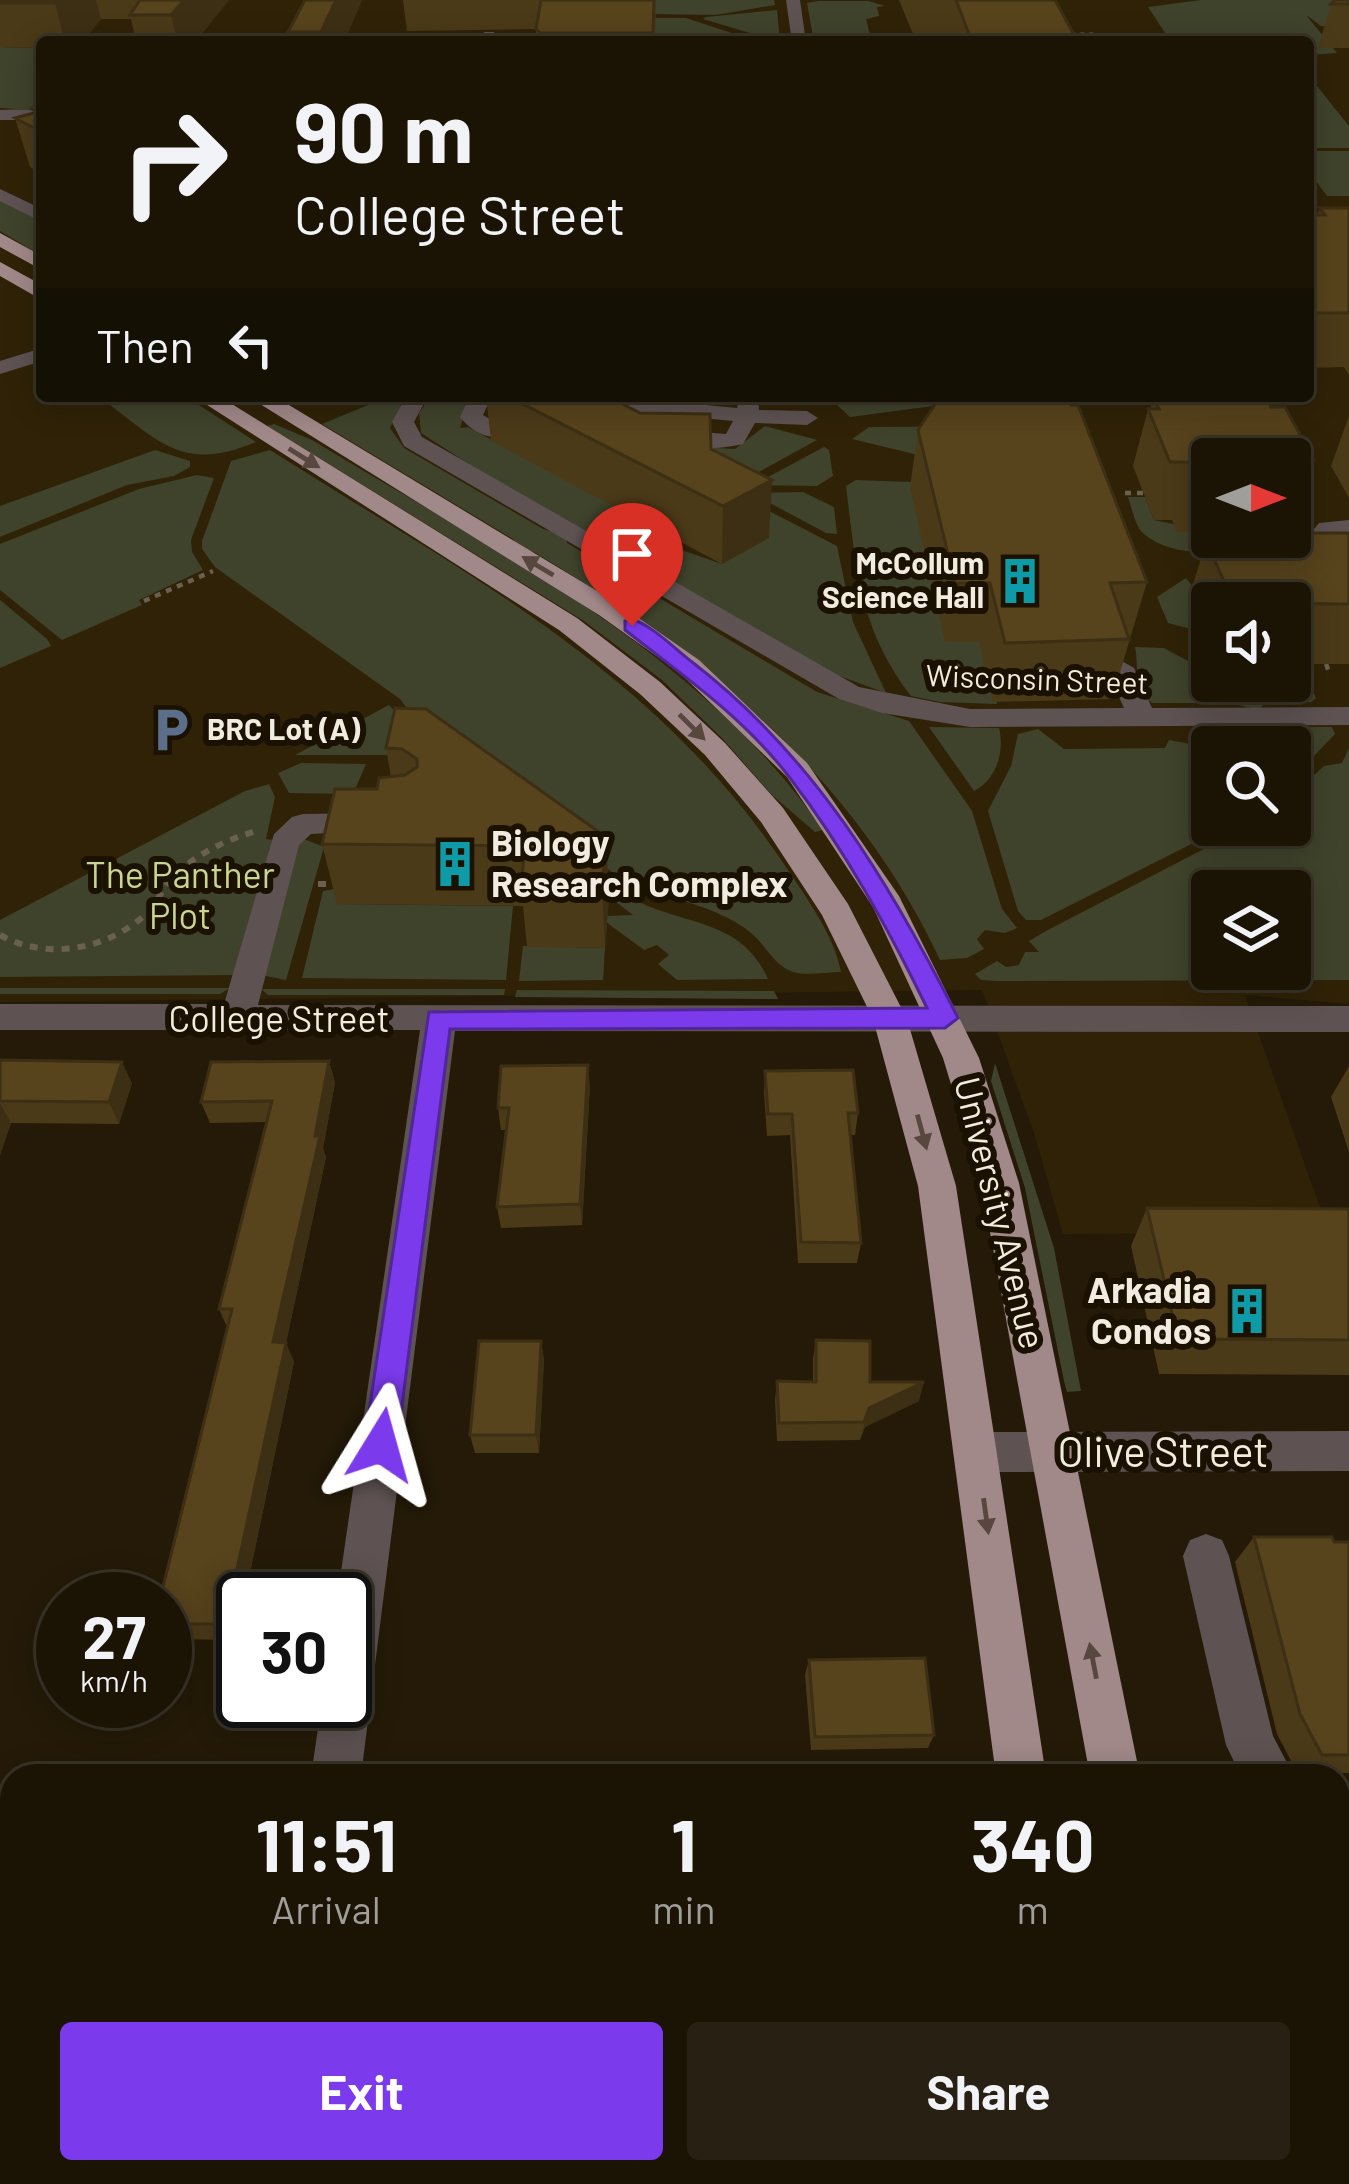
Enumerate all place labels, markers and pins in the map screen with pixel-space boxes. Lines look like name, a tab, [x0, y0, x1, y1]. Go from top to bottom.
pin	[581, 503, 683, 626]
place label: McCollum Science Hall	[822, 544, 984, 614]
building icon: McCollum Science Hall	[995, 556, 1045, 606]
parking icon: BRC Lot (A)	[146, 705, 196, 755]
place label: BRC Lot (A)	[207, 710, 361, 746]
place label: Biology Research Complex	[491, 820, 788, 904]
building icon: Biology Research Complex	[430, 839, 480, 889]
place label: Arkadia Condos	[1087, 1267, 1211, 1351]
building icon: Arkadia Condos	[1222, 1286, 1272, 1336]

